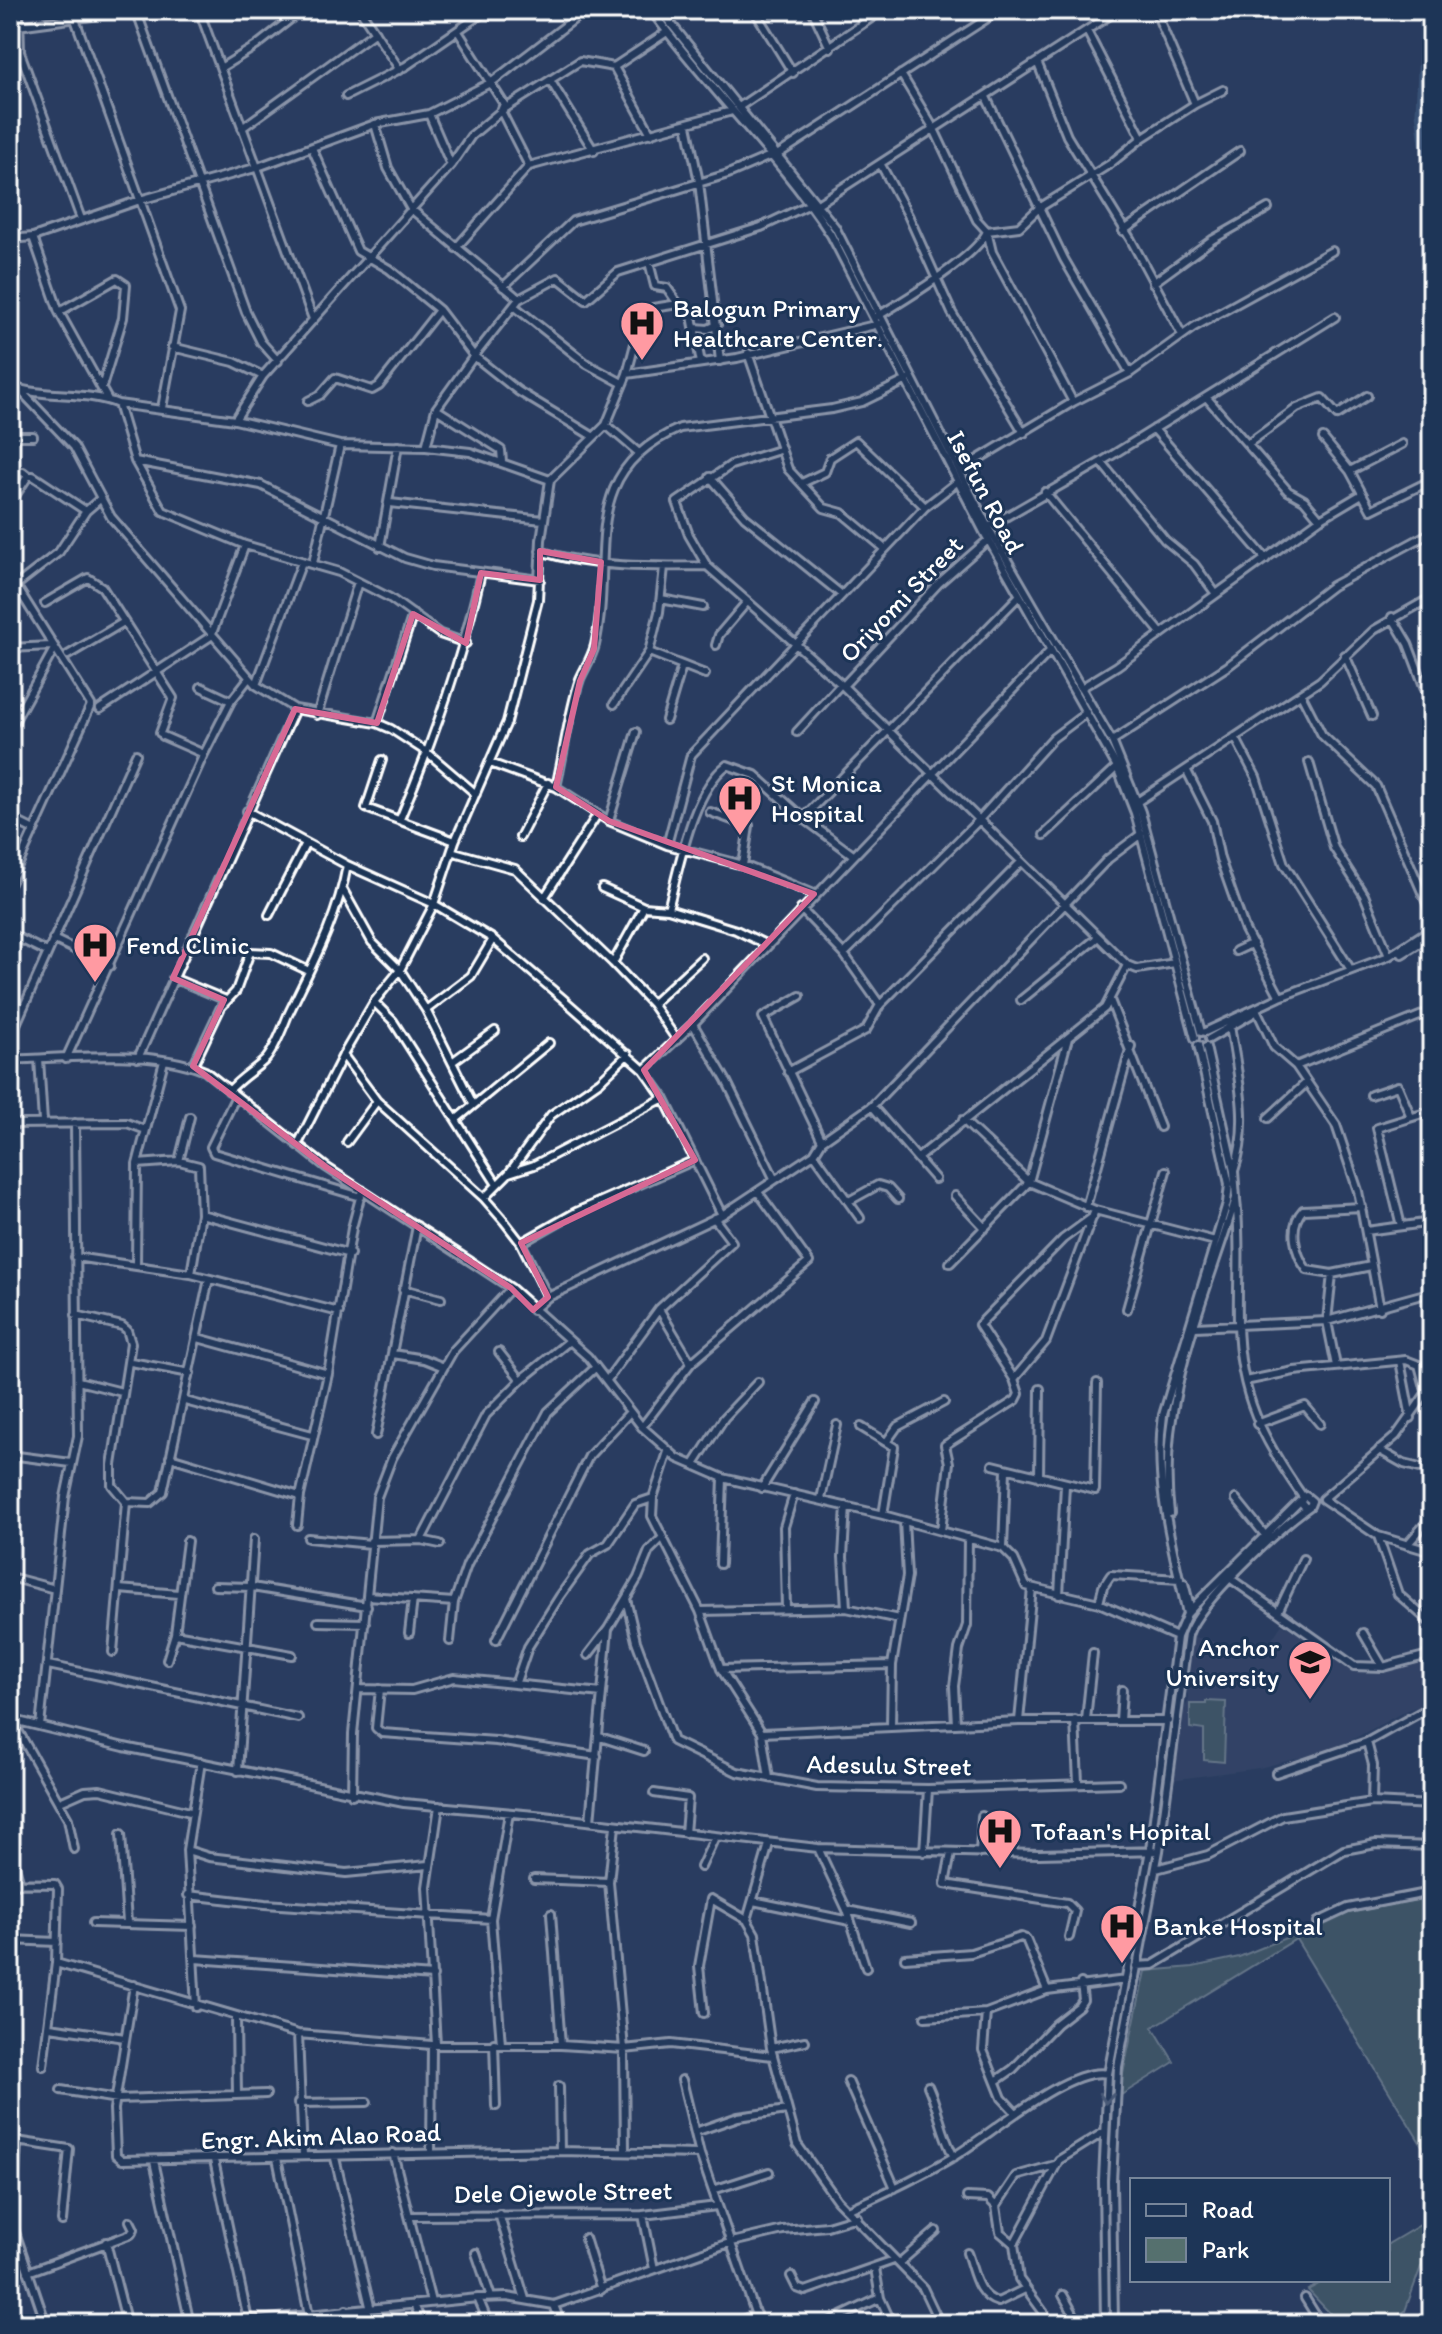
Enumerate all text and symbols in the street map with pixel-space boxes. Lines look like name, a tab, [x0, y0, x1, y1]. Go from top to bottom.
place label: Balogun Primary Healthcare Center.	[673, 292, 883, 354]
hospital icon: Balogun Primary Healthcare Center.	[618, 299, 666, 362]
street label: Isefun Road	[940, 425, 1032, 560]
street label: Oriyomi Street	[832, 529, 970, 669]
place label: St Monica Hospital	[771, 767, 882, 829]
hospital icon: St Monica Hospital	[716, 774, 764, 837]
hospital icon: Fend Clinic	[71, 921, 119, 984]
place label: Fend Clinic	[126, 929, 249, 961]
place label: Anchor University	[1166, 1631, 1280, 1693]
school or university icon: Anchor University	[1286, 1638, 1334, 1701]
street label: Adesulu Street	[806, 1748, 972, 1782]
hospital icon: Tofaan's Hopital	[976, 1807, 1024, 1870]
place label: Tofaan's Hopital	[1031, 1815, 1211, 1847]
hospital icon: Banke Hospital	[1098, 1902, 1146, 1965]
place label: Banke Hospital	[1153, 1910, 1323, 1942]
one-way arrow	[1098, 2092, 1115, 2105]
street label: Engr. Akim Alao Road	[200, 2116, 442, 2156]
street label: Dele Ojewole Street	[453, 2174, 673, 2210]
legend	[1130, 2178, 1390, 2282]
text: Road	[1202, 2195, 1254, 2224]
text: Park	[1202, 2235, 1249, 2264]

